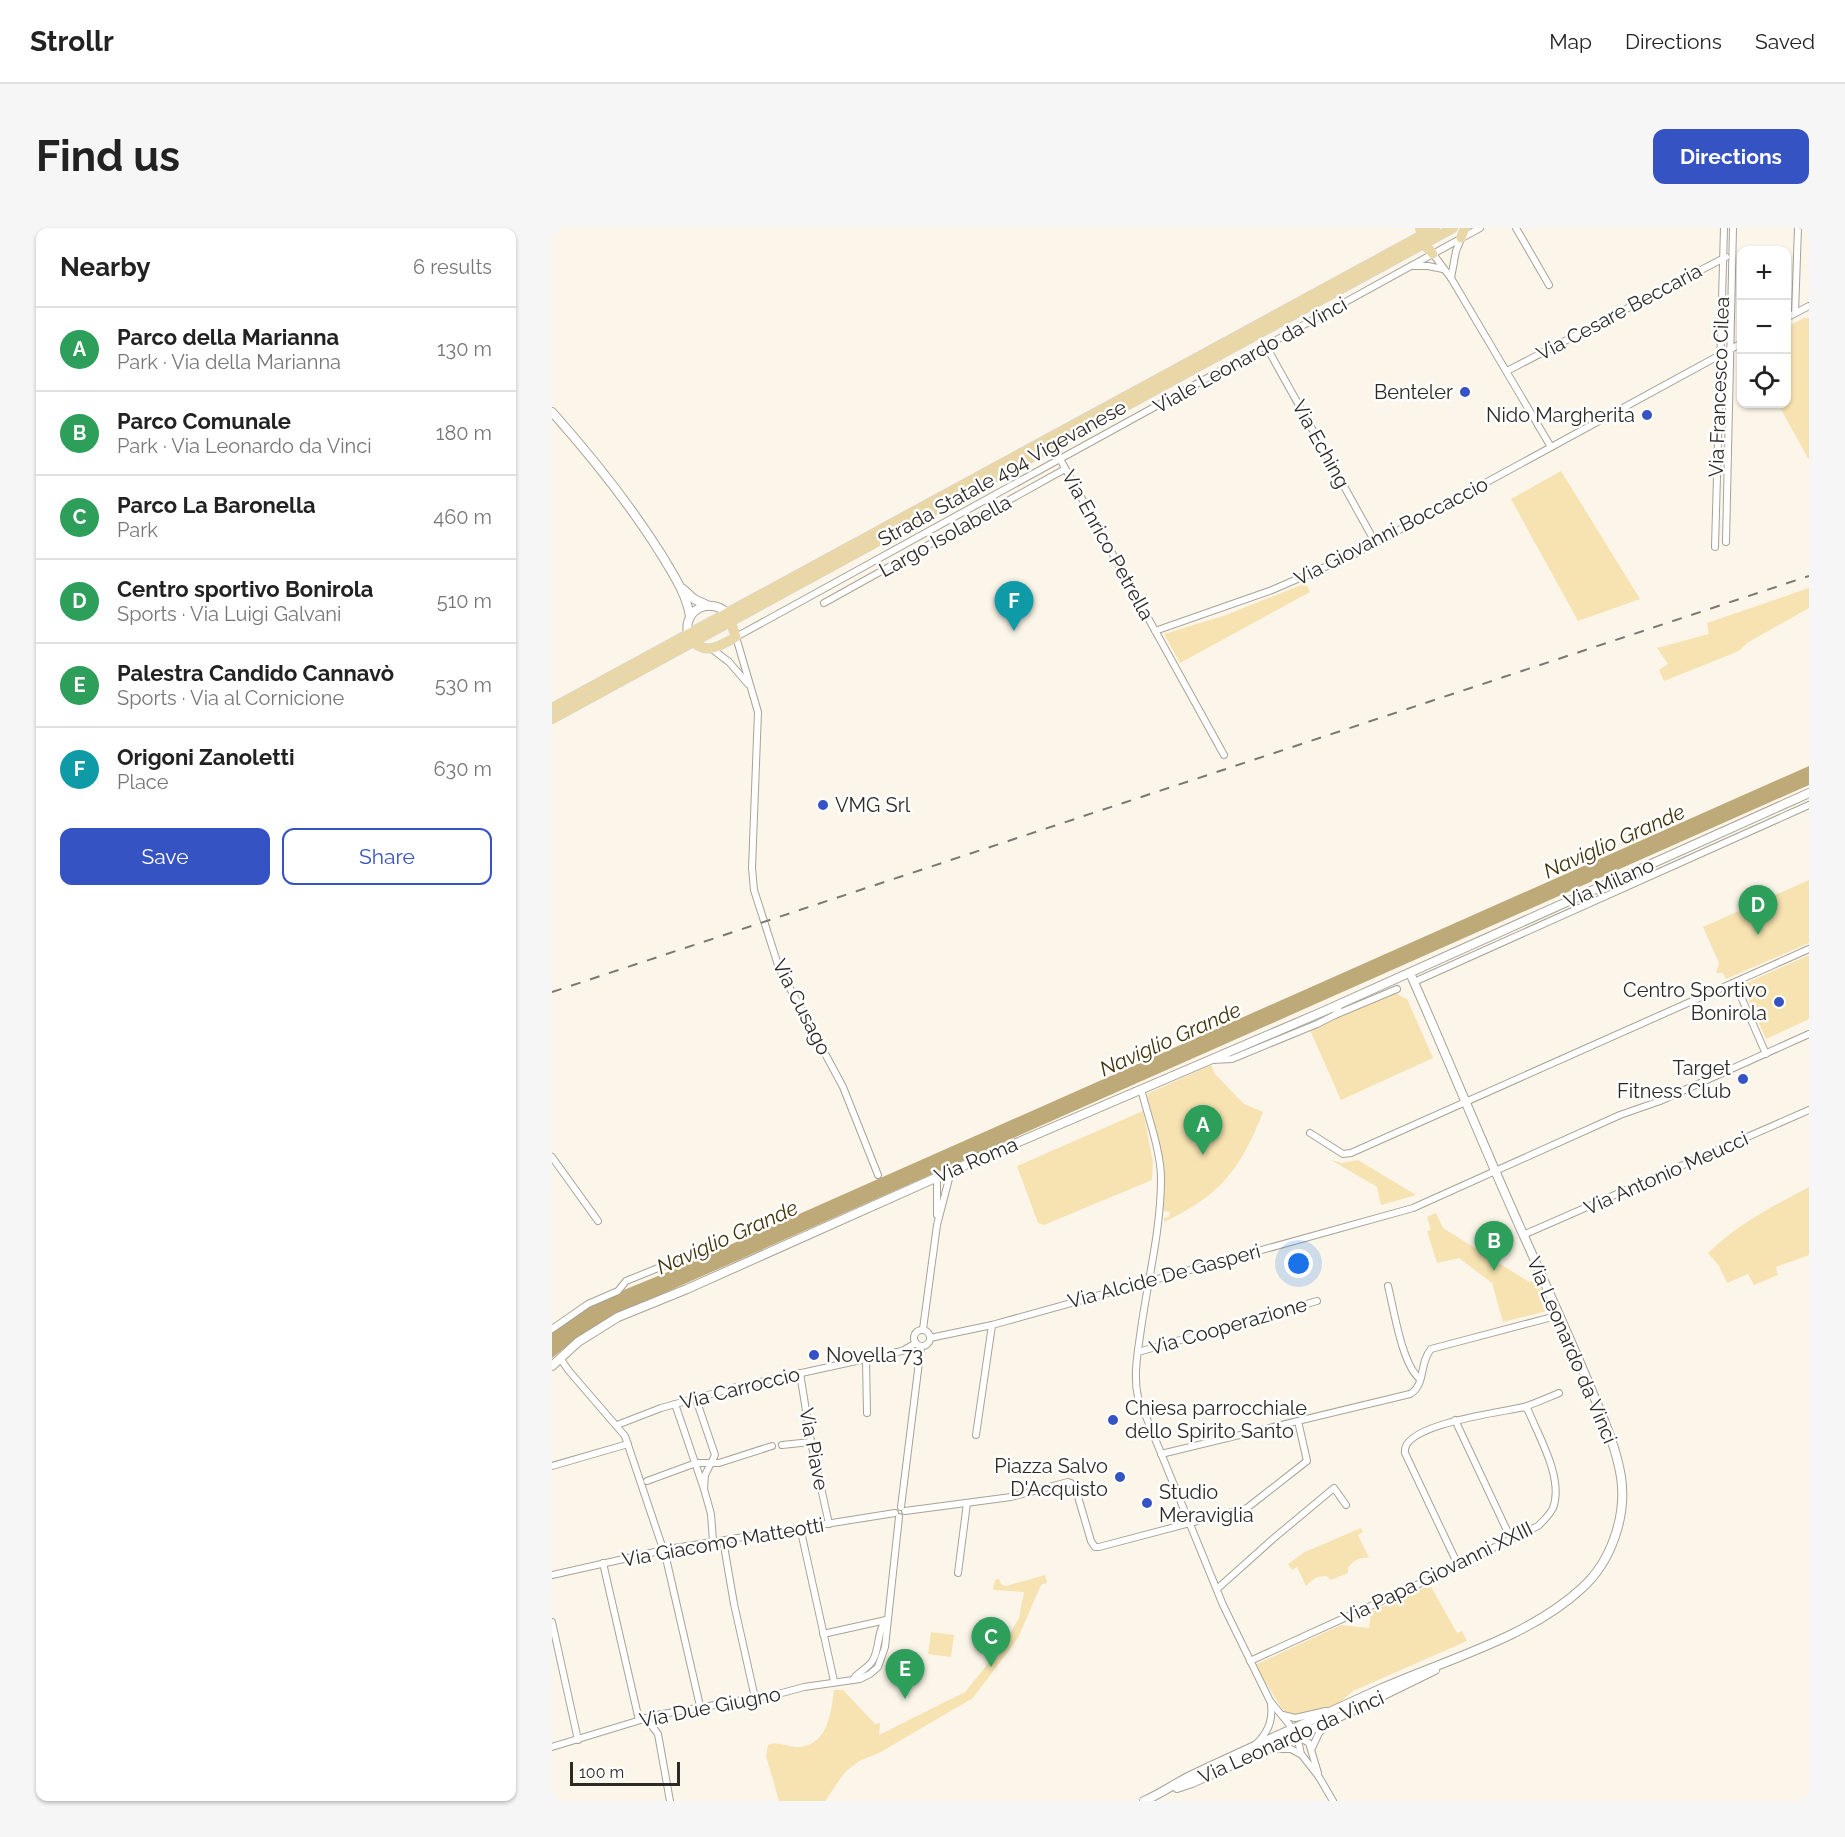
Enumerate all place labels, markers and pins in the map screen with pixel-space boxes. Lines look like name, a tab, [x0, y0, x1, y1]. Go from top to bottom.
place label: Benteler	[1374, 380, 1453, 404]
marker: Benteler	[1458, 385, 1472, 399]
place label: Nido Margherita	[1486, 403, 1635, 427]
marker: Nido Margherita	[1640, 408, 1654, 422]
pin: F	[994, 582, 1034, 631]
place label: VMG Srl	[835, 793, 911, 817]
marker: VMG Srl	[816, 798, 830, 812]
pin: D	[1738, 886, 1778, 935]
place label: Centro Sportivo Bonirola	[1623, 978, 1767, 1025]
marker: Centro Sportivo Bonirola	[1772, 995, 1786, 1009]
place label: Target Fitness Club	[1617, 1056, 1731, 1103]
marker: Target Fitness Club	[1736, 1072, 1750, 1086]
pin: A	[1184, 1106, 1222, 1155]
pin: B	[1474, 1222, 1514, 1271]
place label: Novella 73	[826, 1343, 923, 1367]
marker: Novella 73	[807, 1348, 821, 1362]
place label: Chiesa parrocchiale dello Spirito Santo	[1125, 1396, 1307, 1443]
marker: Chiesa parrocchiale dello Spirito Santo	[1106, 1413, 1120, 1427]
place label: Piazza Salvo D'Acquisto	[994, 1454, 1108, 1501]
marker: Piazza Salvo D'Acquisto	[1113, 1470, 1127, 1484]
place label: Studio Meraviglia	[1159, 1480, 1254, 1527]
marker: Studio Meraviglia	[1140, 1496, 1154, 1510]
pin: C	[972, 1618, 1010, 1667]
pin: E	[886, 1650, 924, 1699]

